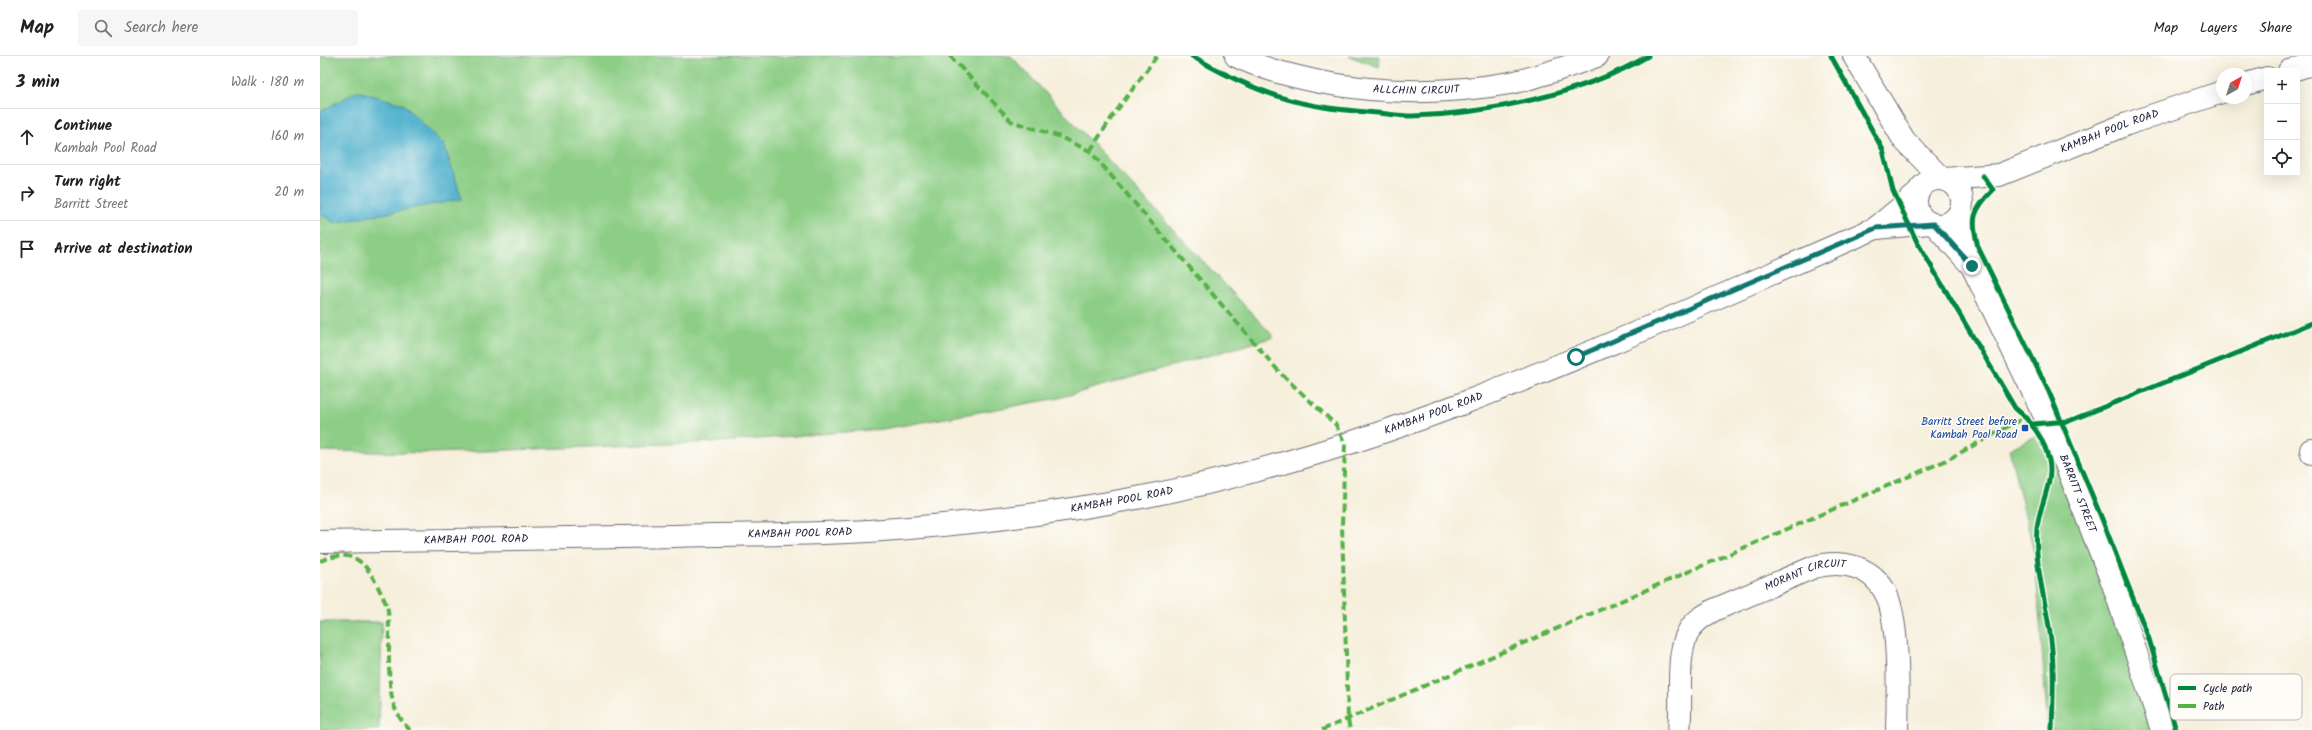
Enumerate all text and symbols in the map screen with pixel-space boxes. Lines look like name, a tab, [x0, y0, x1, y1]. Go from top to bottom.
search box	[78, 10, 358, 46]
text: Map	[20, 13, 54, 43]
text: Search here	[124, 16, 198, 40]
icon: search	[92, 17, 114, 39]
text: Map	[2154, 17, 2178, 39]
text: Layers	[2200, 17, 2238, 39]
text: Share	[2260, 17, 2292, 39]
north arrow	[2216, 68, 2252, 104]
map controls	[2264, 68, 2300, 176]
button: +	[2264, 68, 2300, 104]
text: 3 min	[16, 69, 60, 96]
text: Walk · 180 m	[231, 72, 304, 93]
street label: ALLCHIN CIRCUIT	[1372, 80, 1461, 100]
button: −	[2264, 104, 2300, 140]
street label: KAMBAH POOL ROAD	[2058, 105, 2161, 159]
text: Continue	[54, 114, 112, 138]
icon: ahead	[16, 126, 38, 148]
text: 160 m	[271, 126, 304, 147]
text: Kambah Pool Road	[54, 138, 157, 159]
button: locate	[2264, 140, 2300, 176]
text: Turn right	[54, 170, 121, 194]
icon: right	[16, 182, 38, 204]
text: 20 m	[274, 182, 304, 203]
text: Barritt Street	[54, 194, 128, 215]
text: Arrive at destination	[54, 237, 193, 261]
icon: arrive	[16, 238, 38, 260]
route end	[1963, 257, 1981, 275]
route start	[1567, 348, 1585, 366]
street label: KAMBAH POOL ROAD	[1382, 387, 1486, 440]
place label: Barritt Street before Kambah Pool Road	[1921, 413, 2018, 444]
marker: Barritt Street before Kambah Pool Road	[2020, 423, 2030, 433]
street label: BARRITT STREET	[2054, 452, 2101, 537]
street label: KAMBAH POOL ROAD	[1069, 482, 1175, 518]
street label: KAMBAH POOL ROAD	[748, 523, 853, 544]
street label: KAMBAH POOL ROAD	[424, 530, 528, 550]
street label: MORANT CIRCUIT	[1762, 555, 1848, 596]
legend	[2170, 674, 2302, 720]
text: Cycle path	[2203, 680, 2252, 698]
text: Path	[2203, 698, 2224, 716]

